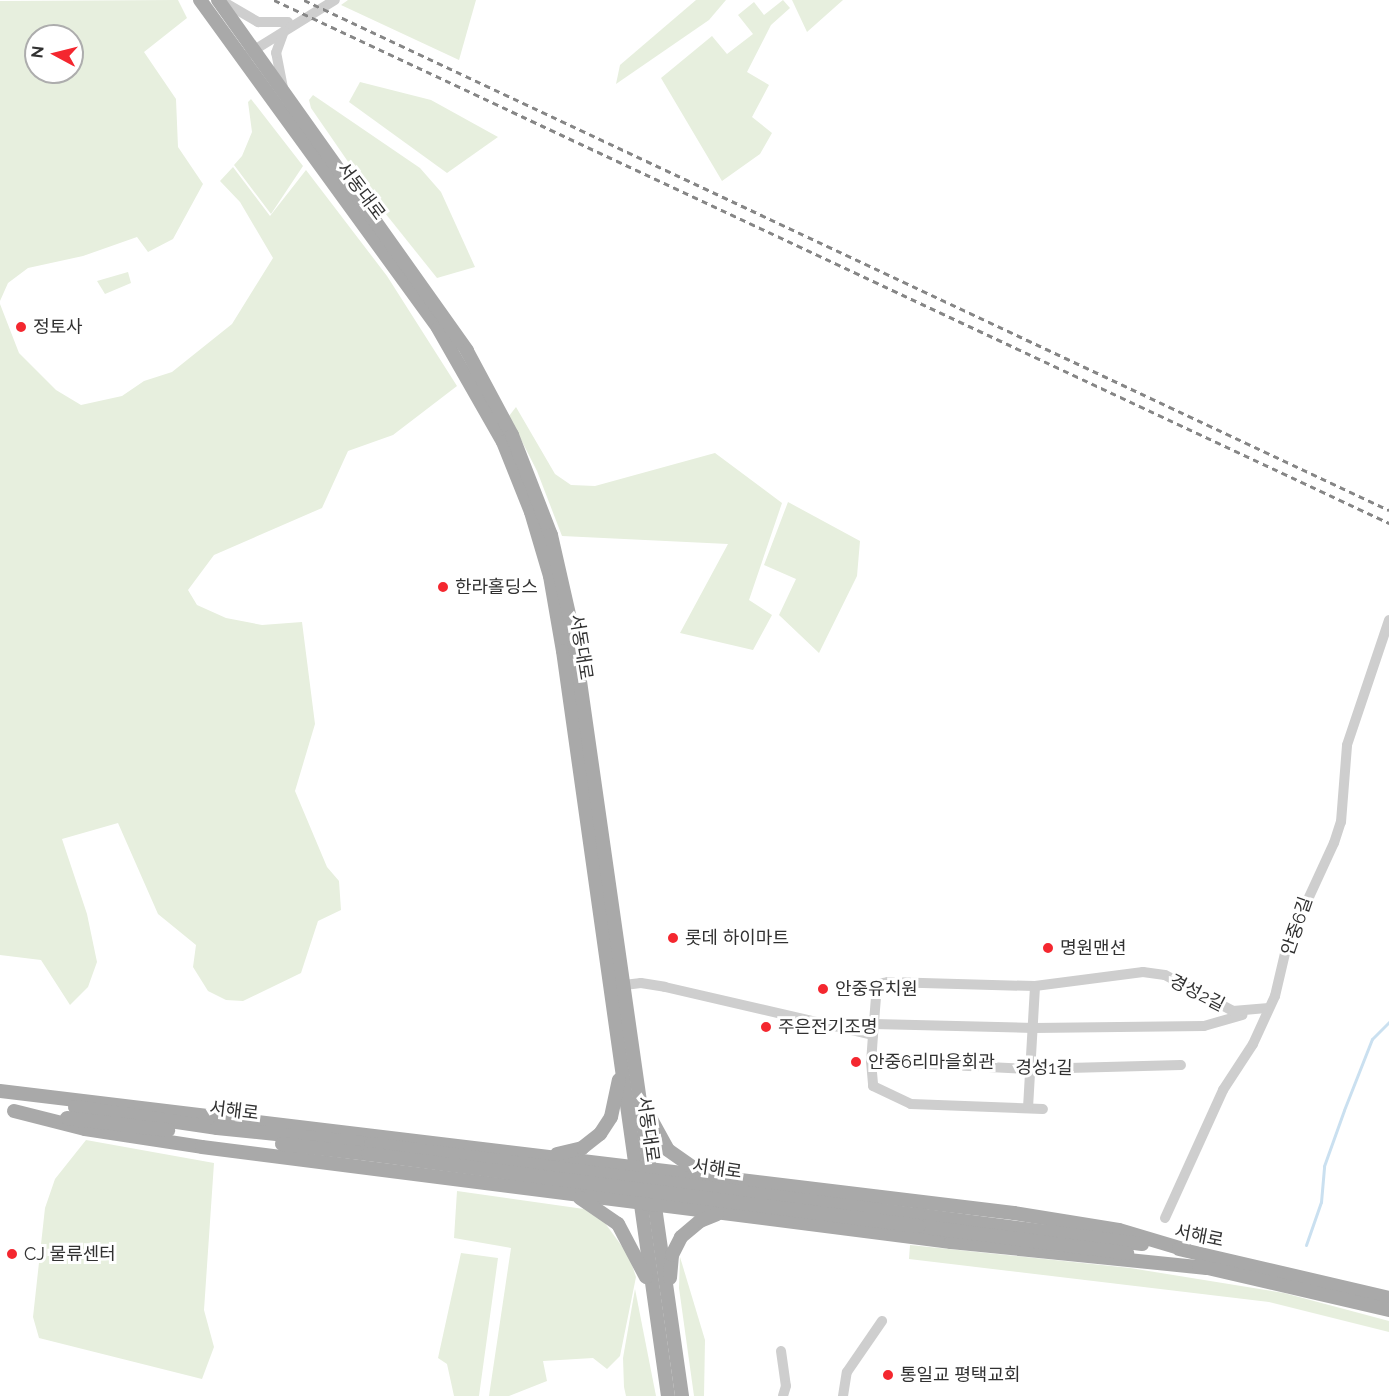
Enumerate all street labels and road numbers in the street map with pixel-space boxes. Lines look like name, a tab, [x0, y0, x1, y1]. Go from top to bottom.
street label: 서동대로	[332, 158, 390, 224]
street label: 서동대로	[565, 613, 597, 681]
street label: 안중6길	[1277, 894, 1317, 958]
street label: 경성2길	[1166, 970, 1228, 1016]
street label: 경성1길	[1015, 1057, 1073, 1079]
street label: 서동대로	[633, 1095, 663, 1163]
street label: 서해로	[208, 1097, 260, 1125]
street label: 서해로	[691, 1155, 743, 1183]
street label: 서해로	[1173, 1221, 1225, 1251]

